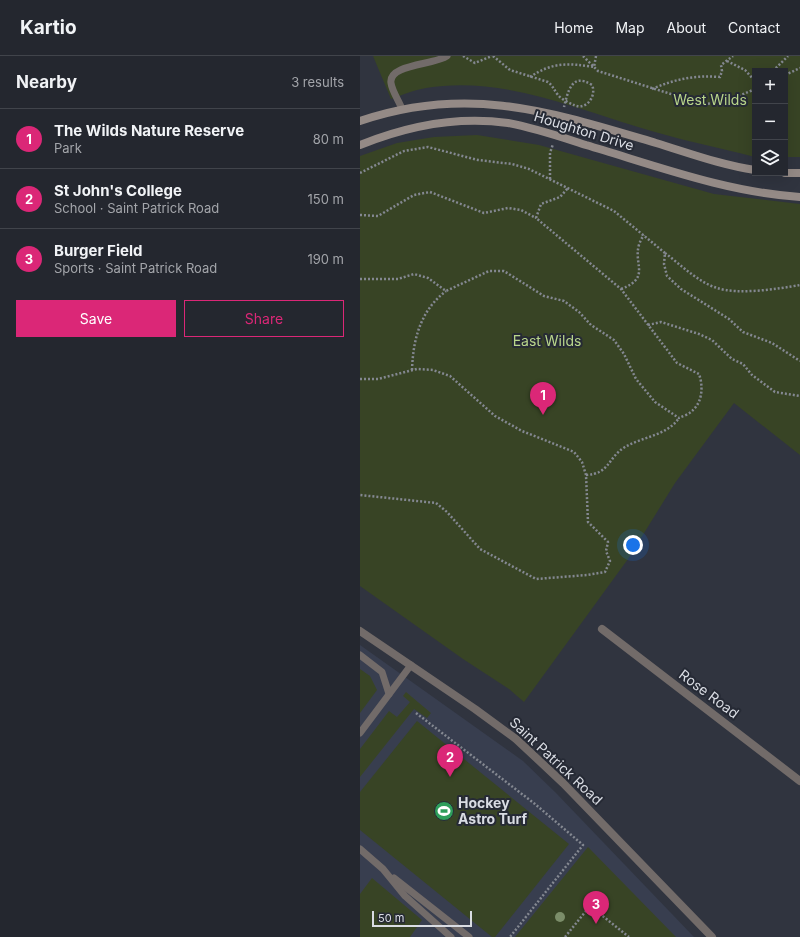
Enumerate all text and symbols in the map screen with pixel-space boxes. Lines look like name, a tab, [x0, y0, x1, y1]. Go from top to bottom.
text: Kartio	[20, 16, 77, 39]
text: Home	[554, 19, 593, 36]
text: Map	[615, 19, 645, 36]
text: About	[667, 19, 706, 36]
text: Contact	[728, 19, 780, 36]
map controls	[752, 68, 788, 176]
button: +	[752, 68, 788, 104]
text: Nearby	[16, 72, 77, 92]
text: 3 results	[291, 74, 344, 90]
park label: West Wilds	[673, 91, 747, 108]
button: −	[752, 104, 788, 140]
street label: Houghton Drive	[532, 107, 636, 154]
text: The Wilds Nature Reserve	[54, 121, 244, 140]
text: 1	[26, 131, 32, 147]
text: 80 m	[313, 131, 344, 147]
text: Park	[54, 140, 82, 156]
button: layers	[752, 140, 788, 176]
text: St John's College	[54, 181, 182, 200]
text: 2	[25, 191, 33, 207]
text: 150 m	[308, 191, 344, 207]
text: School · Saint Patrick Road	[54, 200, 219, 216]
text: Burger Field	[54, 241, 142, 260]
text: 3	[25, 251, 33, 267]
text: 190 m	[307, 251, 344, 267]
text: Sports · Saint Patrick Road	[54, 260, 217, 276]
button: Save	[16, 300, 176, 337]
button: Share	[184, 300, 344, 337]
park label: East Wilds	[513, 332, 581, 349]
pin: 1	[530, 382, 556, 415]
your location	[623, 535, 643, 555]
street label: Rose Road	[676, 666, 743, 722]
street label: Saint Patrick Road	[506, 713, 606, 808]
pin: 2	[437, 744, 463, 777]
place label: Hockey Astro Turf	[458, 794, 528, 827]
sports icon: Hockey Astro Turf	[433, 800, 455, 822]
pin: 3	[583, 891, 609, 924]
scale bar	[372, 909, 472, 928]
text: 50 m	[378, 911, 404, 925]

